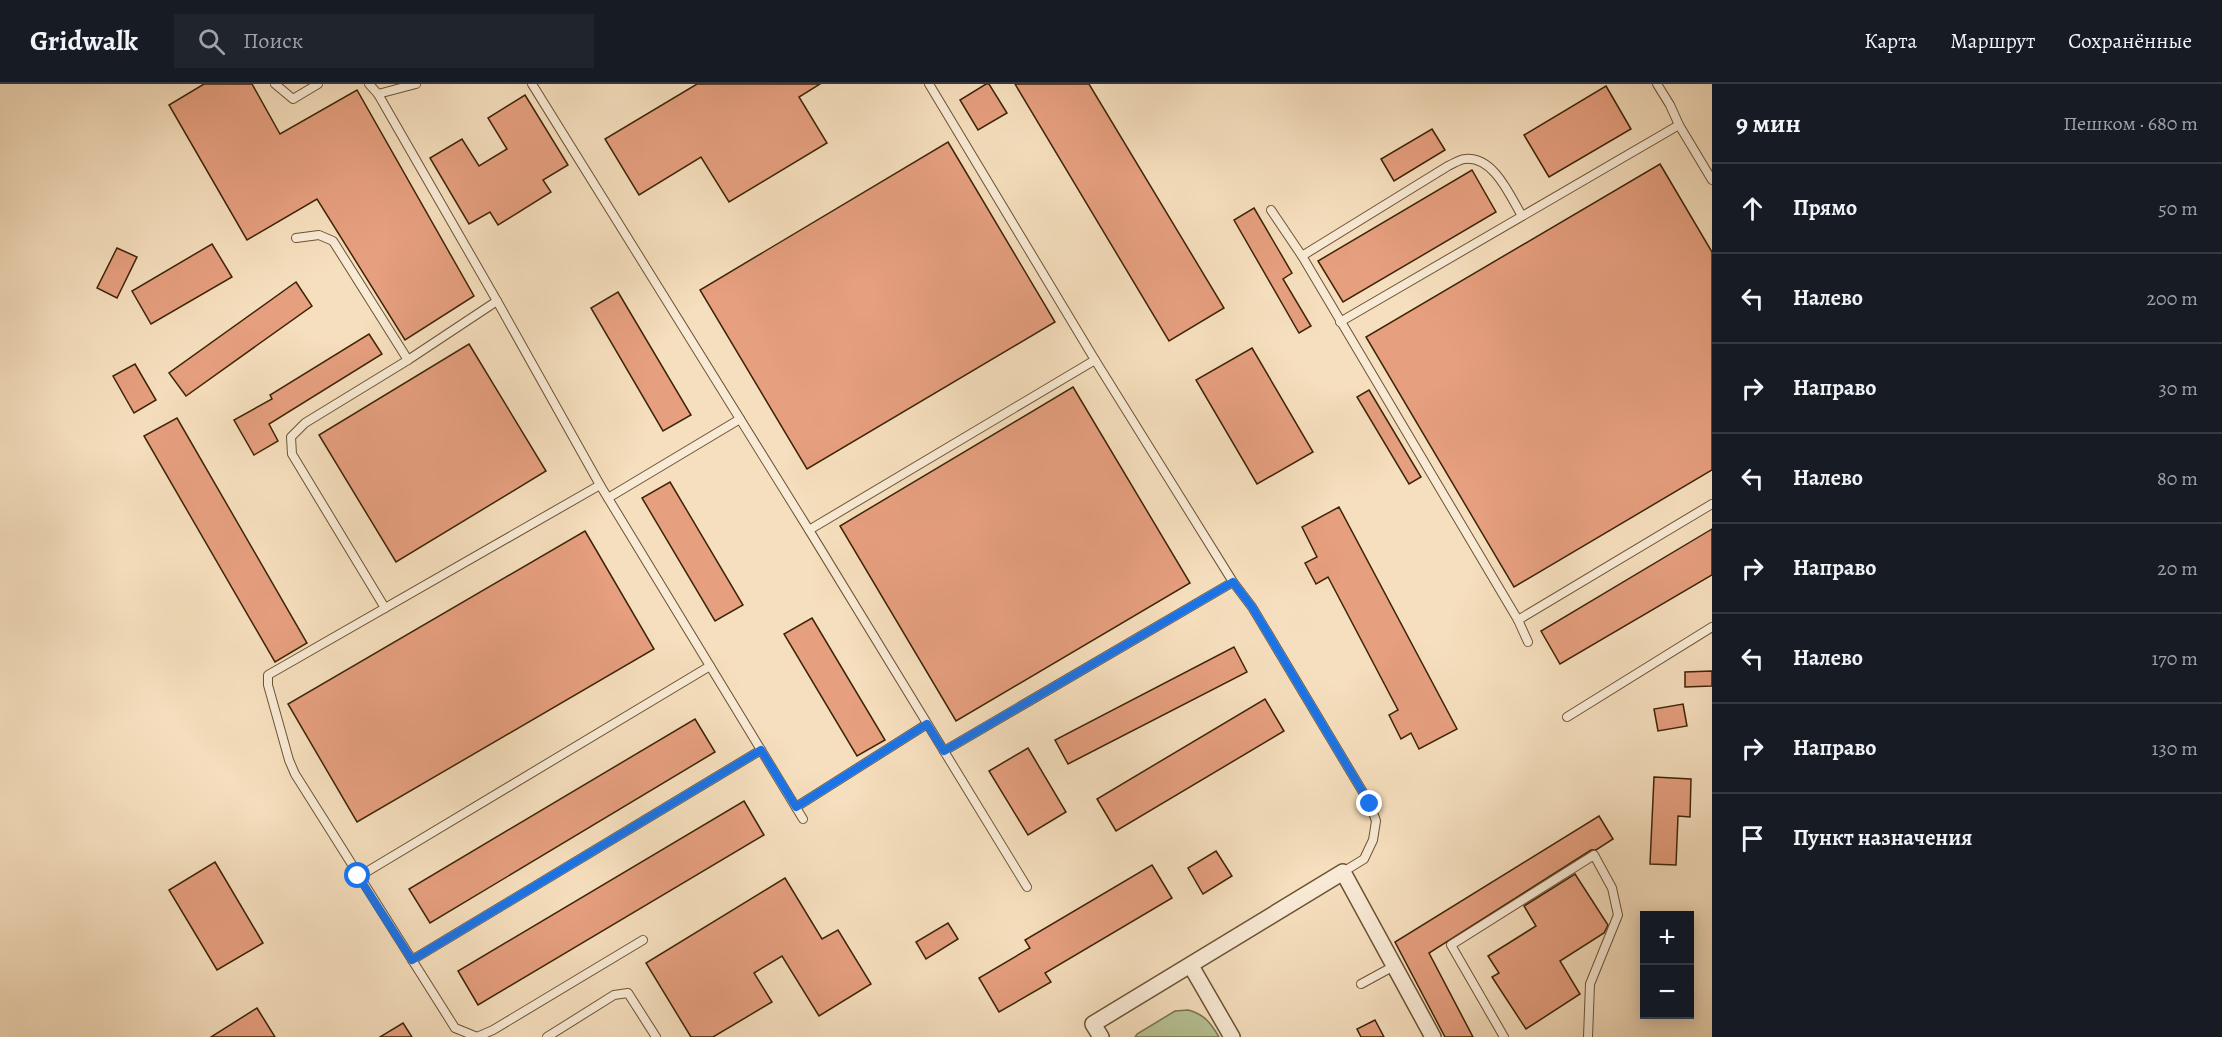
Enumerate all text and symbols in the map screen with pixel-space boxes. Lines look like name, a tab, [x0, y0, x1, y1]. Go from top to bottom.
search box	[174, 14, 594, 68]
text: Gridwalk	[30, 22, 138, 60]
icon: search	[195, 25, 228, 58]
text: Поиск	[243, 26, 303, 56]
text: Карта	[1864, 27, 1917, 55]
text: Маршрут	[1950, 27, 2035, 55]
text: Сохранённые	[2068, 27, 2192, 55]
text: 9 мин	[1736, 106, 1801, 141]
text: Пешком · 680 m	[2063, 110, 2198, 137]
icon: ahead	[1736, 192, 1769, 225]
text: Прямо	[1793, 193, 1857, 223]
text: 50 m	[2158, 195, 2198, 222]
icon: left	[1736, 282, 1769, 315]
text: Налево	[1793, 283, 1863, 313]
text: 200 m	[2147, 285, 2198, 312]
icon: right	[1736, 372, 1769, 405]
text: Направо	[1793, 373, 1876, 403]
text: 30 m	[2158, 375, 2198, 402]
icon: left	[1736, 462, 1769, 495]
text: Налево	[1793, 463, 1863, 493]
text: 80 m	[2157, 465, 2198, 492]
icon: right	[1736, 552, 1769, 585]
text: Направо	[1793, 553, 1876, 583]
text: 20 m	[2157, 555, 2198, 582]
icon: left	[1736, 642, 1769, 675]
text: Налево	[1793, 643, 1863, 673]
text: 170 m	[2152, 645, 2198, 672]
icon: right	[1736, 732, 1769, 765]
text: Направо	[1793, 733, 1876, 763]
text: 130 m	[2152, 735, 2198, 762]
route end	[1356, 790, 1382, 816]
icon: arrive	[1736, 822, 1769, 855]
text: Пункт назначения	[1793, 823, 1972, 853]
route start	[344, 862, 370, 888]
map controls	[1640, 911, 1694, 1019]
button: +	[1640, 911, 1694, 965]
button: −	[1640, 965, 1694, 1019]

